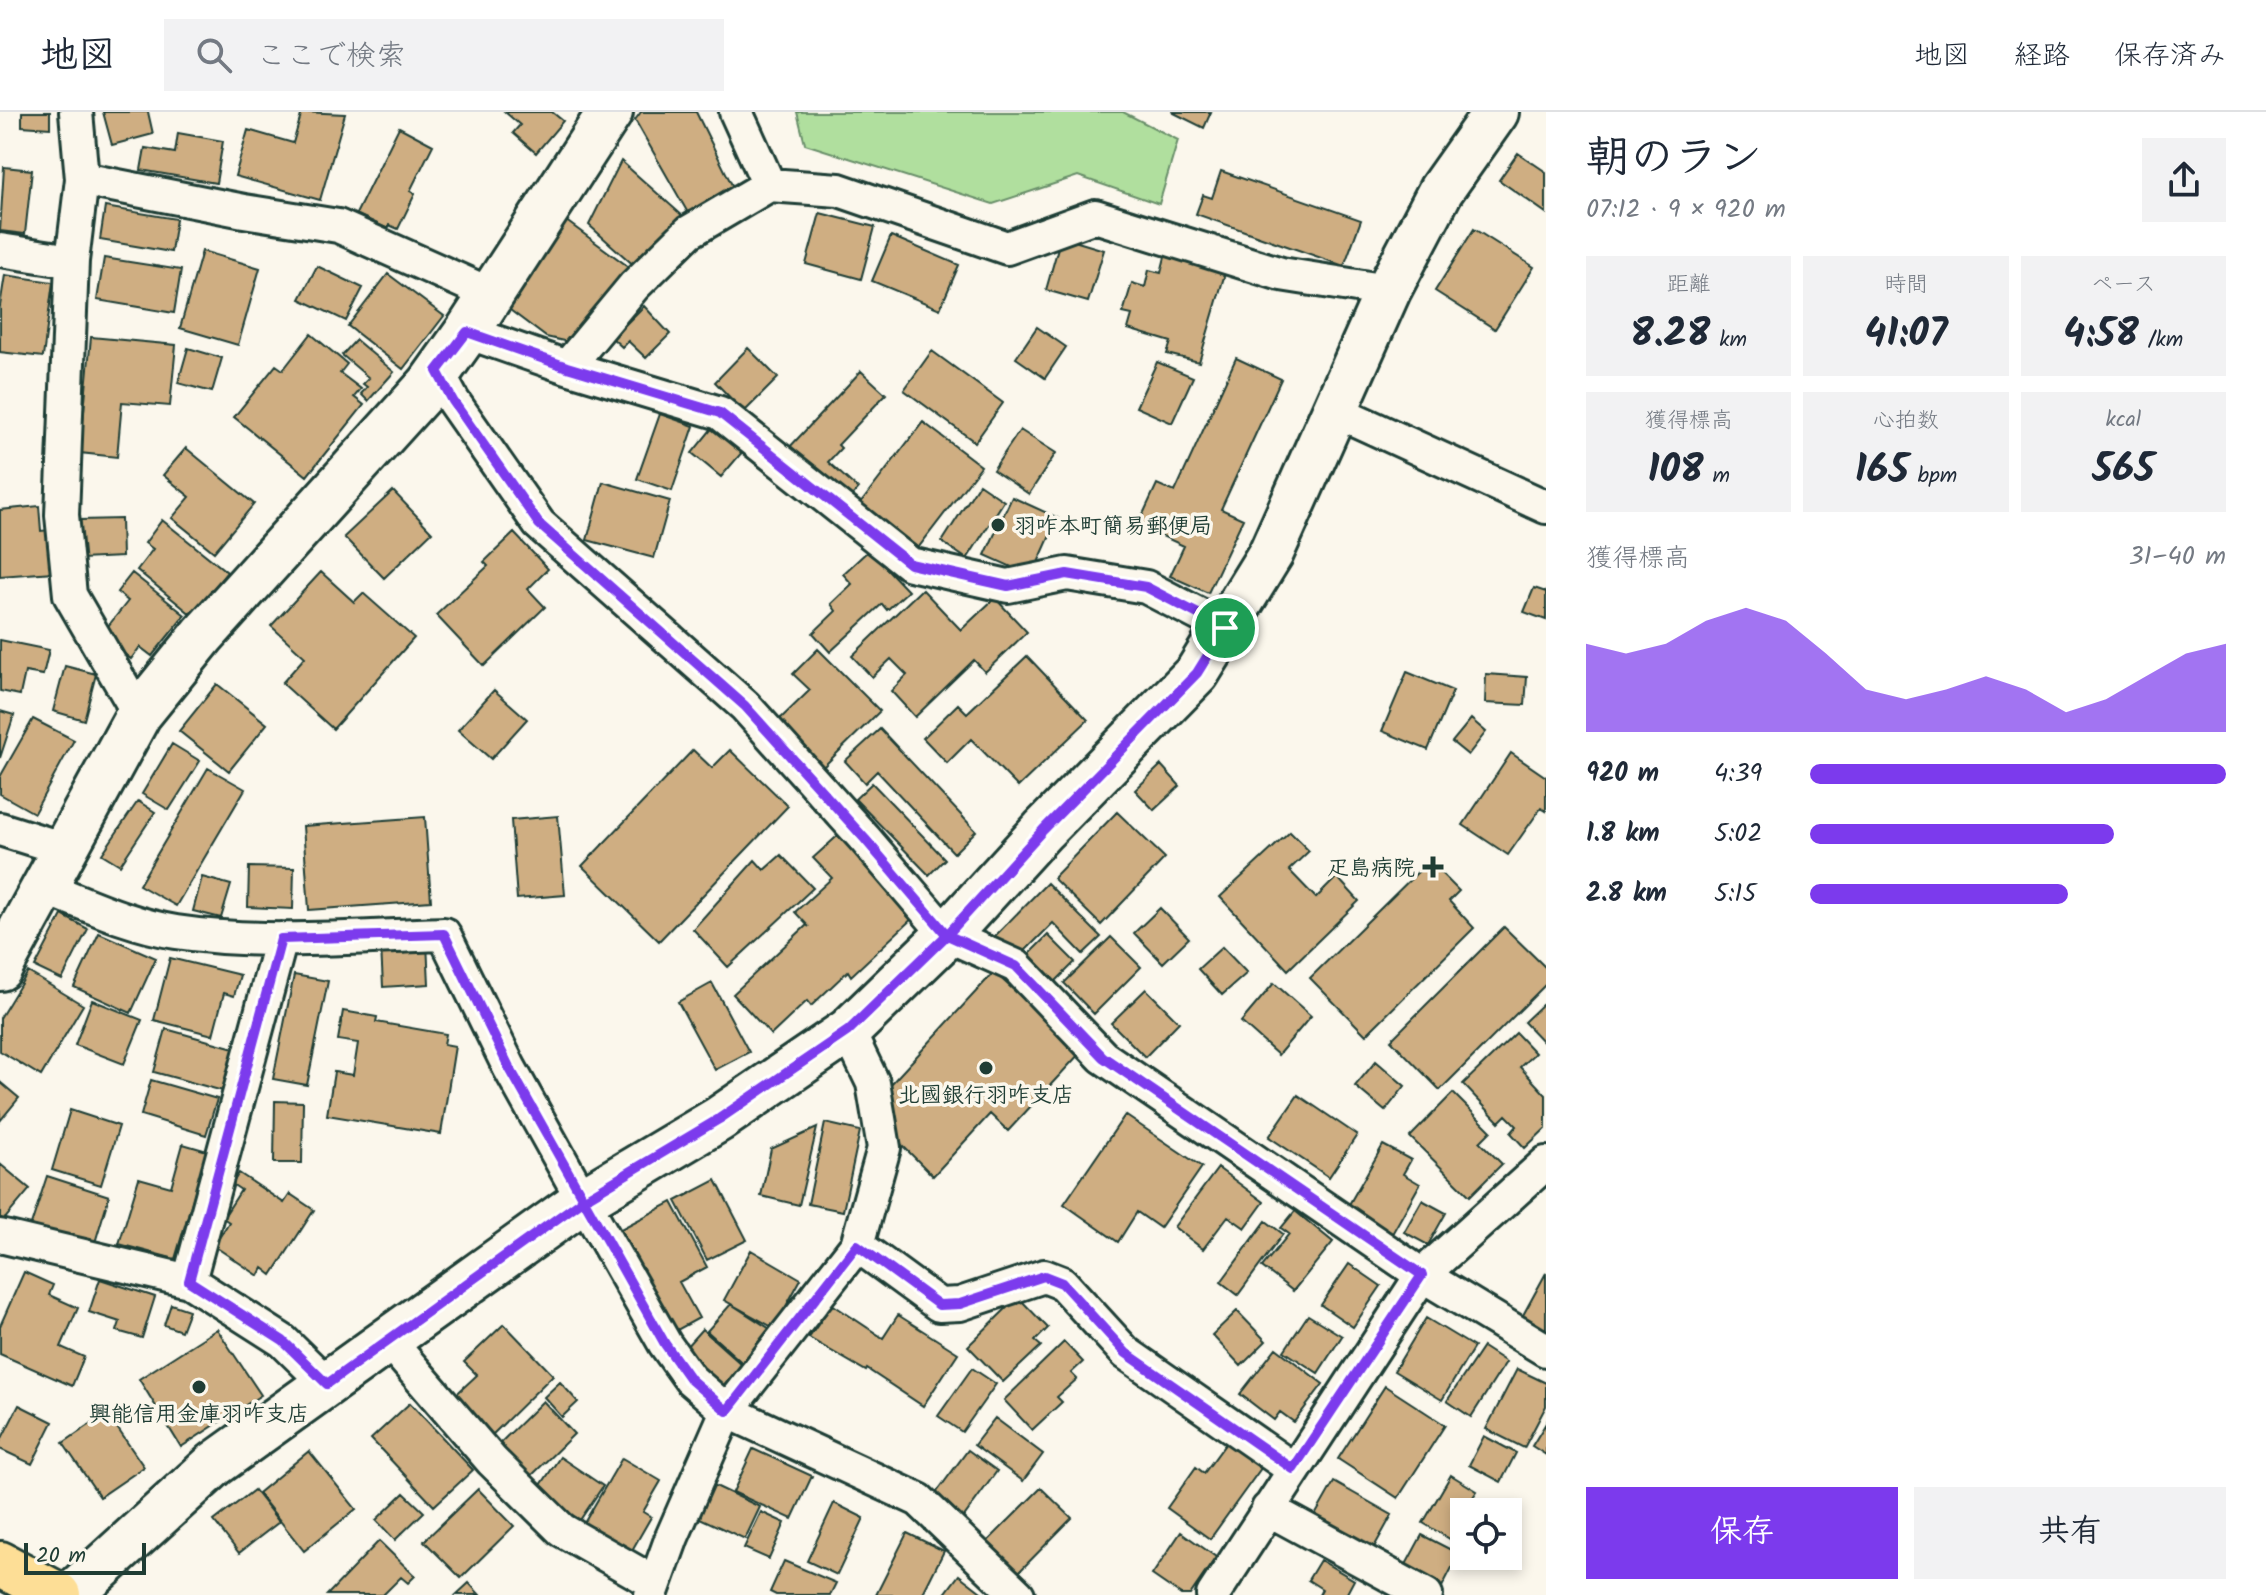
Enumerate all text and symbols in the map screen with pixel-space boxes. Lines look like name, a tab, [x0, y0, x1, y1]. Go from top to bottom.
search box	[164, 19, 724, 91]
text: 地図	[40, 27, 116, 87]
icon: search	[192, 33, 236, 77]
text: ここで検索	[256, 33, 406, 81]
text: 地図	[1914, 34, 1970, 79]
text: 経路	[2014, 34, 2070, 79]
text: 保存済み	[2114, 34, 2226, 79]
text: 朝のラン	[1586, 124, 1762, 194]
button: share	[2142, 138, 2226, 222]
text: 07:12 · 9 × 920 m	[1586, 189, 1786, 231]
text: 距離	[1667, 268, 1711, 303]
text: 時間	[1884, 268, 1928, 303]
text: ペース	[2091, 268, 2156, 303]
text: 8.28	[1630, 303, 1710, 367]
text: 41:07	[1864, 303, 1948, 367]
text: 4:58	[2063, 303, 2139, 367]
text: km	[1710, 323, 1747, 358]
text: /km	[2139, 323, 2183, 358]
text: kcal	[2105, 403, 2141, 438]
text: 獲得標高	[1645, 404, 1733, 439]
text: 心拍数	[1873, 404, 1939, 439]
text: 565	[2092, 438, 2154, 502]
text: 108	[1647, 439, 1704, 503]
text: 165	[1855, 439, 1909, 503]
text: m	[1704, 459, 1730, 494]
text: bpm	[1909, 459, 1957, 494]
place label: 羽咋本町簡易郵便局	[1014, 510, 1212, 545]
marker: 羽咋本町簡易郵便局	[989, 516, 1007, 534]
text: 31–40 m	[2129, 536, 2226, 578]
text: 獲得標高	[1586, 538, 1690, 580]
pin	[1191, 594, 1259, 662]
icon: arrive	[1203, 606, 1247, 650]
text: 920 m	[1586, 753, 1659, 795]
text: 4:39	[1714, 753, 1762, 795]
text: 1.8 km	[1586, 813, 1659, 855]
text: 5:02	[1714, 813, 1762, 855]
place label: 疋島病院	[1327, 852, 1415, 887]
marker: 疋島病院	[1422, 856, 1444, 878]
text: 2.8 km	[1586, 873, 1667, 915]
text: 5:15	[1714, 873, 1756, 915]
marker: 北國銀行羽咋支店	[977, 1059, 995, 1077]
place label: 北國銀行羽咋支店	[898, 1079, 1074, 1114]
marker: 興能信用金庫羽咋支店	[190, 1378, 208, 1396]
place label: 興能信用金庫羽咋支店	[89, 1398, 309, 1433]
button: 保存	[1586, 1487, 1898, 1579]
button: 共有	[1914, 1487, 2226, 1579]
map controls	[1450, 1498, 1522, 1570]
button: locate	[1450, 1498, 1522, 1570]
scale bar	[24, 1539, 146, 1575]
text: 20 m	[36, 1539, 86, 1574]

